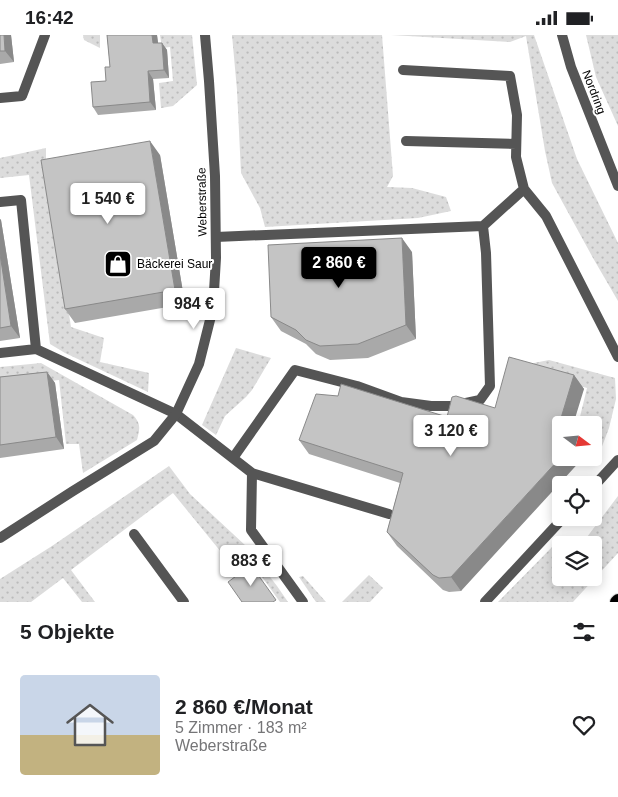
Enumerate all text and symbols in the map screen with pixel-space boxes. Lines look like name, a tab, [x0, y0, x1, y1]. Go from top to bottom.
text: 16:42	[25, 7, 74, 28]
street label: Nordring	[579, 68, 609, 116]
street label: Weberstraße	[194, 167, 210, 237]
pin: 1 540 €	[62, 183, 154, 225]
text: 1 540 €	[81, 190, 135, 207]
pin: 2 860 €	[293, 247, 385, 289]
shop icon: Bäckerei Saur	[103, 249, 133, 279]
text: 2 860 €	[312, 254, 366, 271]
place label: Bäckerei Saur	[137, 257, 212, 271]
pin: 984 €	[159, 287, 229, 330]
text: 984 €	[174, 295, 214, 312]
pin: 3 120 €	[405, 415, 497, 457]
north arrow	[552, 416, 602, 466]
map controls	[552, 416, 602, 586]
text: 3 120 €	[424, 422, 478, 439]
button: locate	[552, 476, 602, 526]
button: layers	[552, 536, 602, 586]
pin: 883 €	[216, 545, 286, 587]
text: 883 €	[231, 552, 271, 569]
icon: filters	[570, 618, 598, 646]
text: 5 Objekte	[20, 620, 115, 643]
icon: home	[60, 695, 120, 755]
text: 2 860 €/Monat	[175, 695, 313, 718]
icon: heart	[570, 711, 598, 739]
text: 5 Zimmer · 183 m²	[175, 719, 307, 736]
text: Weberstraße	[175, 737, 267, 754]

